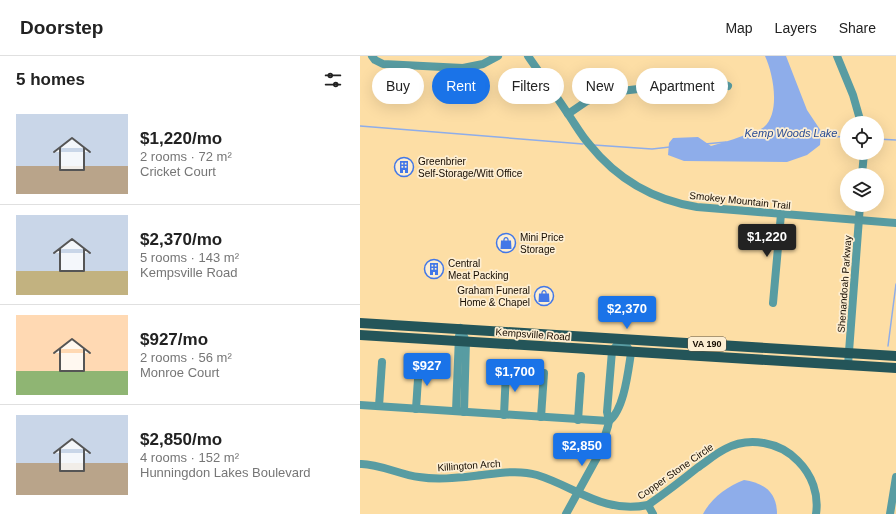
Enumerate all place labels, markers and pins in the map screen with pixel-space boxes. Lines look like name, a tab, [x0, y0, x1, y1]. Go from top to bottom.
building icon: Greenbrier Self-Storage/Witt Office	[393, 156, 415, 178]
place label: Greenbrier Self-Storage/Witt Office	[418, 156, 523, 179]
pin: $1,220	[734, 224, 800, 258]
shop icon: Mini Price Storage	[495, 232, 517, 254]
place label: Mini Price Storage	[520, 232, 564, 255]
building icon: Central Meat Packing	[423, 258, 445, 280]
place label: Central Meat Packing	[448, 258, 509, 281]
place label: Graham Funeral Home & Chapel	[457, 285, 530, 308]
shop icon: Graham Funeral Home & Chapel	[533, 285, 555, 307]
pin: $2,370	[594, 296, 660, 330]
pin: $927	[403, 353, 451, 387]
pin: $1,700	[482, 359, 548, 393]
pin: $2,850	[549, 433, 615, 467]

